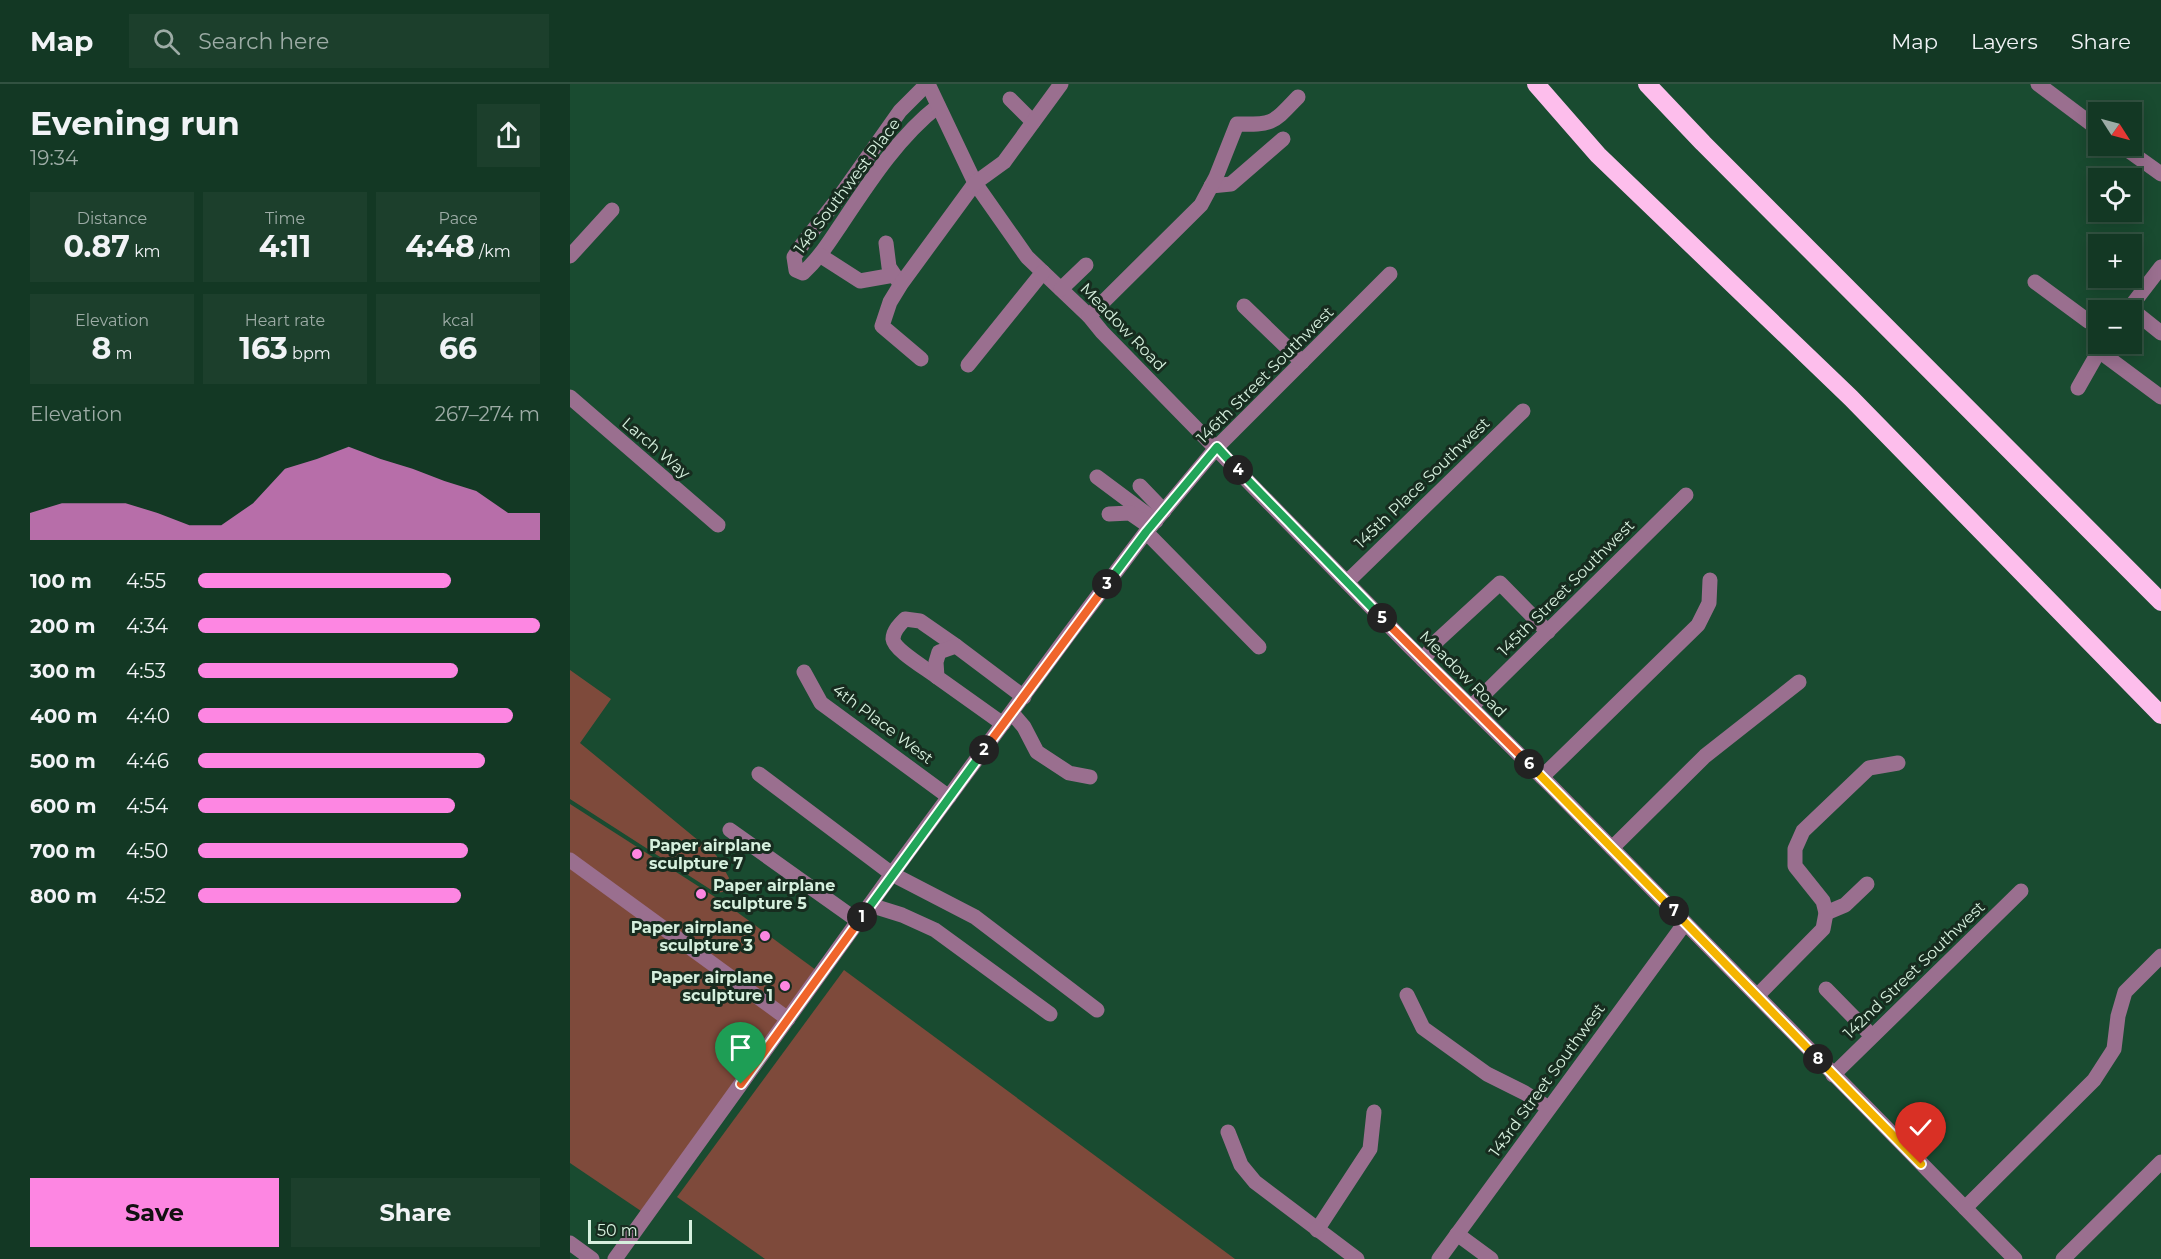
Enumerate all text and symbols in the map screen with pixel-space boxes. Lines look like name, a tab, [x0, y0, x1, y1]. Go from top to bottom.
search box	[129, 14, 549, 68]
text: Map	[30, 24, 93, 58]
icon: search	[150, 25, 183, 58]
text: Search here	[198, 28, 329, 55]
text: Map	[1891, 29, 1938, 54]
text: Layers	[1971, 29, 2038, 54]
text: Share	[2071, 29, 2131, 54]
north arrow	[2088, 102, 2142, 156]
map controls	[2088, 102, 2142, 354]
text: Evening run	[30, 103, 240, 143]
button: share	[477, 104, 540, 167]
street label: 148 Southwest Place	[790, 115, 904, 257]
text: 19:34	[30, 146, 78, 170]
button: locate	[2088, 168, 2142, 222]
text: Distance	[77, 209, 147, 228]
text: Time	[265, 209, 305, 228]
text: Pace	[438, 209, 478, 228]
text: 0.87	[63, 228, 130, 265]
text: 4:11	[259, 228, 311, 265]
text: 4:48	[405, 228, 475, 265]
button: +	[2088, 234, 2142, 288]
text: km	[130, 242, 161, 261]
text: /km	[475, 242, 511, 261]
street label: Meadow Road	[1076, 279, 1170, 375]
button: −	[2088, 300, 2142, 354]
street label: 146th Street Southwest	[1193, 302, 1338, 447]
text: Elevation	[75, 311, 149, 330]
text: Heart rate	[245, 311, 325, 330]
text: kcal	[442, 311, 474, 330]
text: 8	[92, 330, 111, 367]
text: 163	[239, 330, 288, 367]
text: 66	[439, 330, 477, 367]
text: m	[111, 344, 132, 363]
text: bpm	[288, 344, 331, 363]
text: Elevation	[30, 402, 122, 426]
text: 267–274 m	[435, 402, 540, 426]
street label: Larch Way	[618, 413, 694, 483]
street label: 145th Place Southwest	[1351, 413, 1494, 552]
pin: 4	[1223, 455, 1253, 485]
text: 4	[1232, 460, 1244, 479]
street label: 145th Street Southwest	[1494, 516, 1638, 660]
text: 100 m	[30, 569, 92, 593]
text: 4:55	[126, 569, 166, 593]
pin: 3	[1092, 569, 1122, 599]
text: 3	[1102, 574, 1112, 593]
pin: 5	[1367, 603, 1397, 633]
text: 5	[1377, 608, 1387, 627]
text: 200 m	[30, 614, 96, 638]
text: 4:34	[126, 614, 168, 638]
street label: Meadow Road	[1416, 627, 1510, 721]
text: 300 m	[30, 659, 96, 683]
text: 4:53	[126, 659, 166, 683]
street label: 4th Place West	[829, 680, 937, 768]
text: 400 m	[30, 704, 98, 728]
text: 4:40	[126, 704, 170, 728]
pin: 2	[969, 735, 999, 765]
text: 2	[979, 740, 989, 759]
text: 500 m	[30, 749, 96, 773]
text: 4:46	[126, 749, 169, 773]
pin: 6	[1514, 749, 1544, 779]
text: 6	[1524, 754, 1534, 773]
text: 600 m	[30, 794, 97, 818]
text: 4:54	[126, 794, 168, 818]
place label: Paper airplane sculpture 7	[649, 836, 771, 873]
text: 700 m	[30, 839, 96, 863]
text: 4:50	[126, 839, 168, 863]
marker: Paper airplane sculpture 7	[630, 847, 644, 861]
place label: Paper airplane sculpture 5	[713, 876, 835, 913]
text: 800 m	[30, 884, 97, 908]
text: 4:52	[126, 884, 166, 908]
marker: Paper airplane sculpture 5	[694, 887, 708, 901]
pin: 7	[1659, 896, 1689, 926]
street label: 142nd Street Southwest	[1839, 897, 1989, 1043]
text: 7	[1669, 901, 1679, 920]
pin: 1	[847, 902, 877, 932]
text: 1	[859, 907, 865, 926]
place label: Paper airplane sculpture 3	[631, 918, 753, 955]
marker: Paper airplane sculpture 3	[758, 929, 772, 943]
place label: Paper airplane sculpture 1	[651, 968, 773, 1005]
marker: Paper airplane sculpture 1	[778, 979, 792, 993]
street label: 143rd Street Southwest	[1485, 999, 1609, 1160]
pin	[715, 1022, 766, 1084]
icon: arrive	[724, 1031, 757, 1064]
pin: 8	[1803, 1044, 1833, 1074]
text: 8	[1813, 1049, 1823, 1068]
pin	[1895, 1102, 1946, 1164]
icon: check	[1904, 1111, 1937, 1144]
button: Save	[30, 1178, 279, 1247]
button: Share	[291, 1178, 540, 1247]
scale bar	[588, 1217, 692, 1244]
text: 50 m	[597, 1221, 638, 1240]

